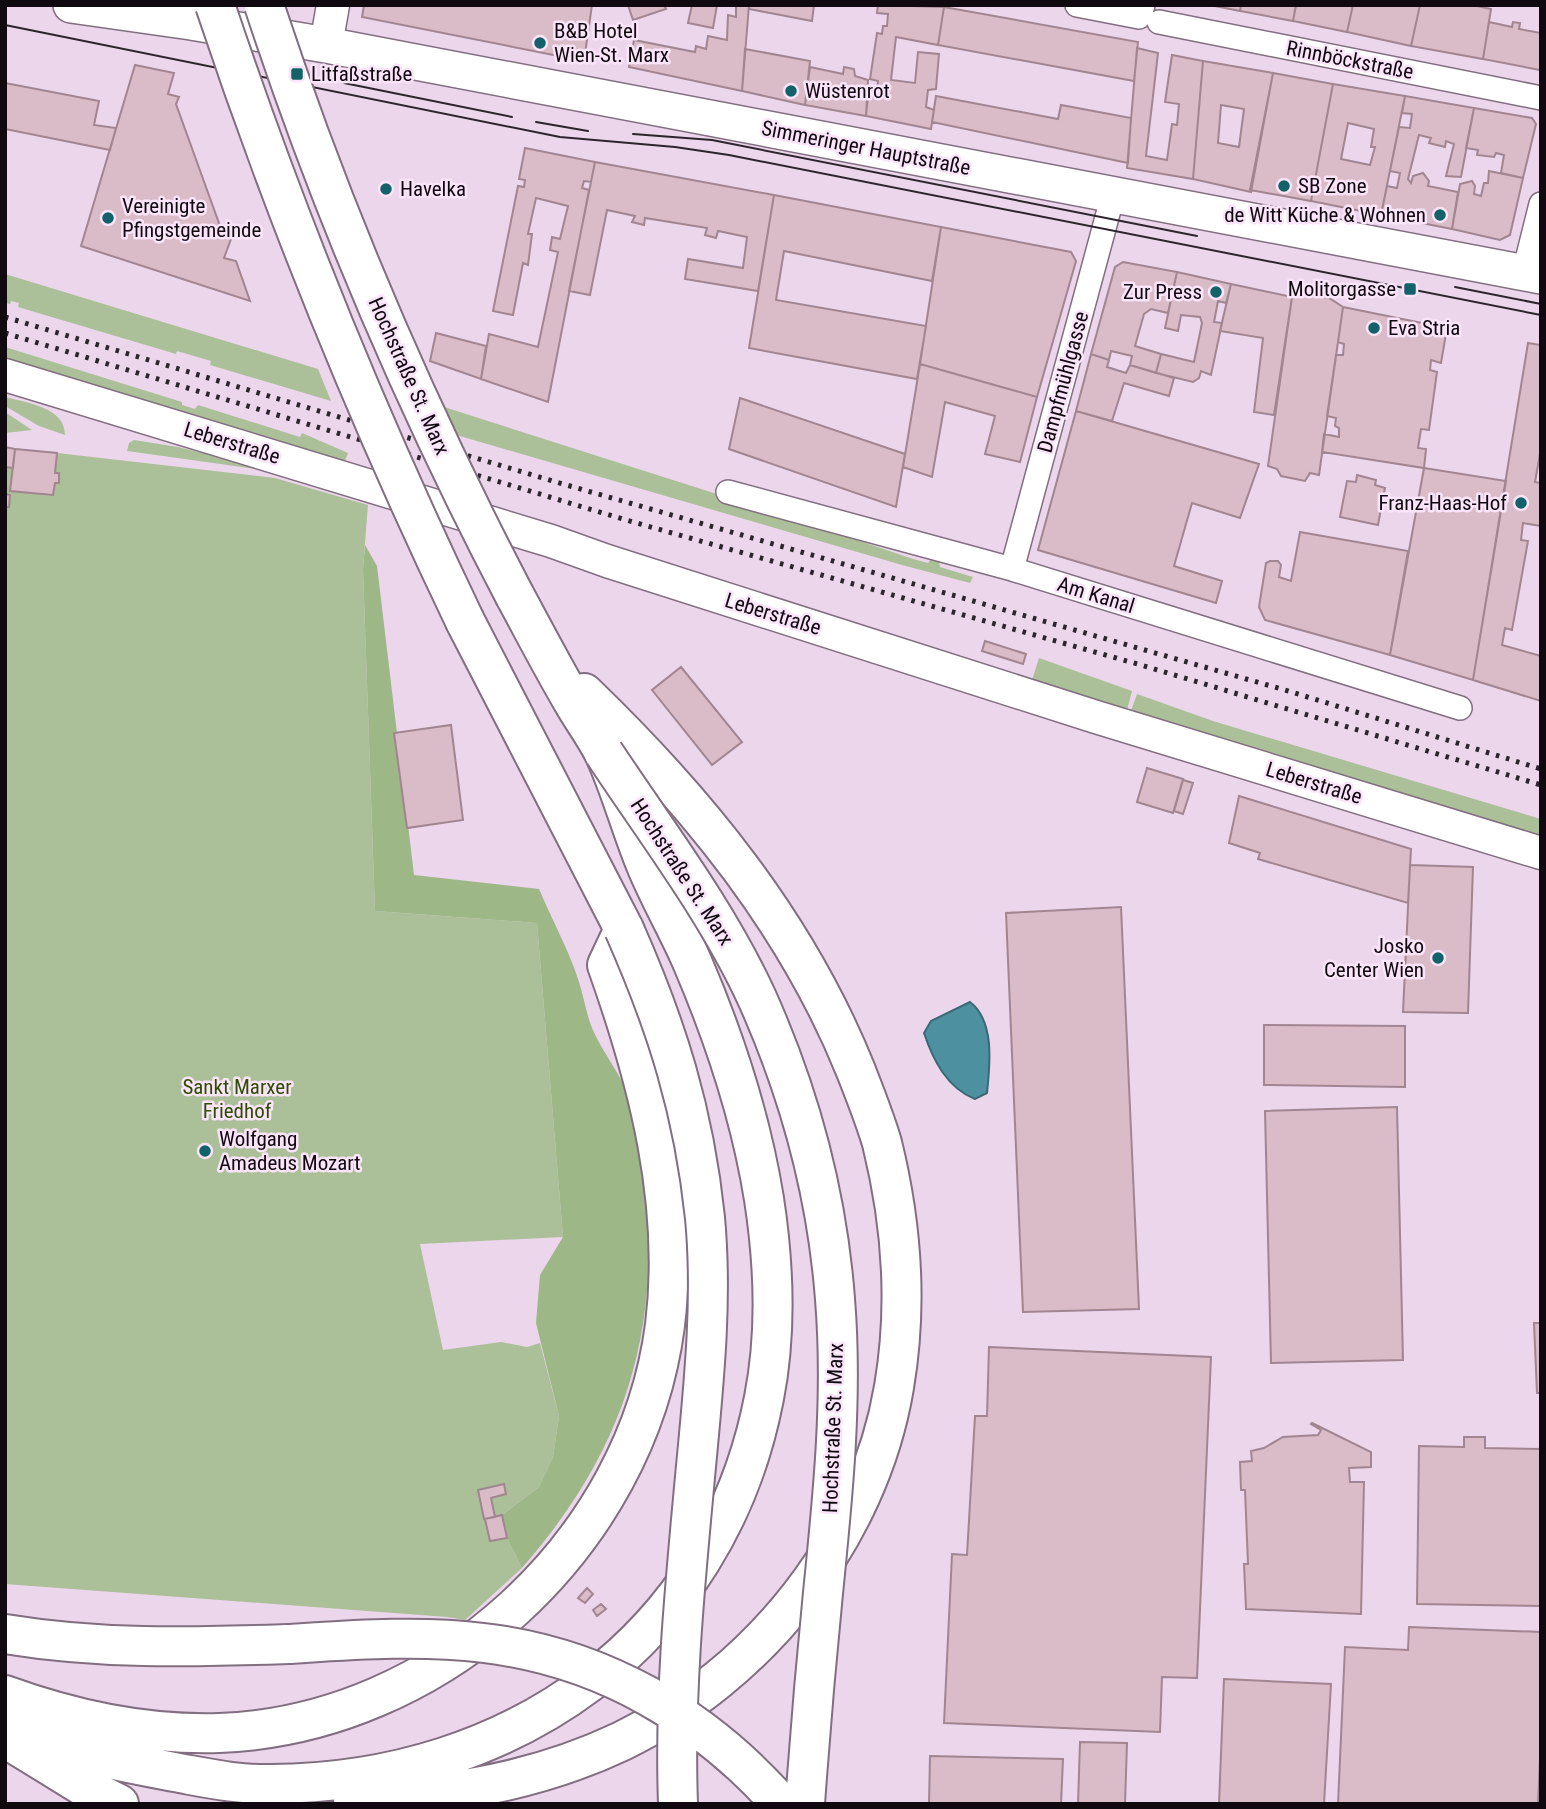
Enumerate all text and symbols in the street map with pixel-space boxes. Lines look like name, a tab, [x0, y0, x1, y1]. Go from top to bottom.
place label: B&B Hotel Wien-St. Marx	[554, 19, 669, 67]
marker: B&B Hotel Wien-St. Marx	[532, 35, 548, 51]
street label: Rinnböckstraße	[1284, 36, 1416, 84]
place label: Litfaßstraße	[311, 62, 412, 86]
marker: Litfaßstraße	[289, 66, 305, 82]
place label: Wüstenrot	[805, 79, 890, 103]
marker: Wüstenrot	[783, 83, 799, 99]
street label: Simmeringer Hauptstraße	[759, 116, 973, 180]
place label: SB Zone	[1298, 174, 1367, 198]
place label: Havelka	[400, 177, 466, 201]
marker: SB Zone	[1276, 178, 1292, 194]
marker: Havelka	[378, 181, 394, 197]
place label: Vereinigte Pfingstgemeinde	[122, 194, 262, 242]
place label: de Witt Küche & Wohnen	[1224, 203, 1426, 227]
marker: de Witt Küche & Wohnen	[1432, 207, 1448, 223]
marker: Vereinigte Pfingstgemeinde	[100, 210, 116, 226]
place label: Molitorgasse	[1288, 277, 1396, 301]
place label: Zur Press	[1123, 280, 1202, 304]
marker: Molitorgasse	[1402, 281, 1418, 297]
marker: Zur Press	[1208, 284, 1224, 300]
street label: Hochstraße St. Marx	[363, 294, 455, 458]
street label: Dampfmühlgasse	[1033, 309, 1093, 455]
place label: Eva Stria	[1388, 316, 1460, 340]
marker: Eva Stria	[1366, 320, 1382, 336]
street label: Leberstraße	[181, 417, 283, 469]
place label: Franz-Haas-Hof	[1378, 491, 1507, 515]
marker: Franz-Haas-Hof	[1513, 495, 1529, 511]
street label: Am Kanal	[1055, 572, 1137, 618]
street label: Leberstraße	[722, 588, 824, 640]
street label: Leberstraße	[1263, 757, 1365, 809]
street label: Hochstraße St. Marx	[626, 794, 738, 950]
place label: Josko Center Wien	[1324, 934, 1424, 982]
marker: Josko Center Wien	[1430, 950, 1446, 966]
park label: Sankt Marxer Friedhof	[182, 1075, 292, 1123]
place label: Wolfgang Amadeus Mozart	[219, 1127, 360, 1175]
marker: Wolfgang Amadeus Mozart	[197, 1143, 213, 1159]
street label: Hochstraße St. Marx	[818, 1343, 848, 1513]

